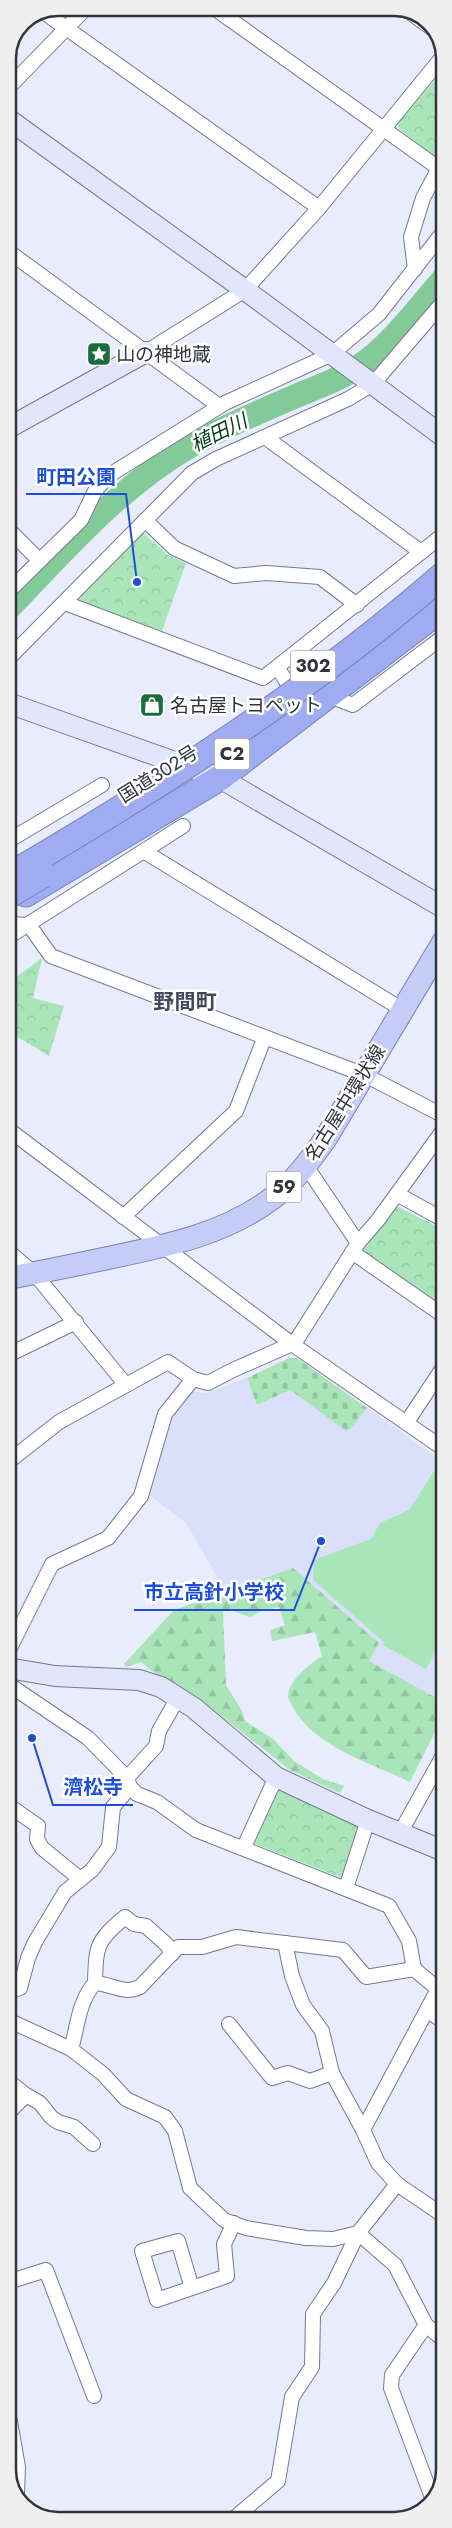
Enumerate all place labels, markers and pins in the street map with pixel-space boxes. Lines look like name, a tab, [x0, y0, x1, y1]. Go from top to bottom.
place icon: 山の神地蔵	[86, 341, 112, 367]
place label: 山の神地蔵	[116, 341, 211, 368]
callout: 町田公園	[26, 459, 126, 494]
shop icon: 名古屋トヨペット	[139, 692, 165, 718]
place label: 名古屋トヨペット	[170, 692, 322, 719]
callout: 市立高針小学校	[134, 1575, 294, 1610]
callout: 濟松寺	[53, 1770, 133, 1805]

